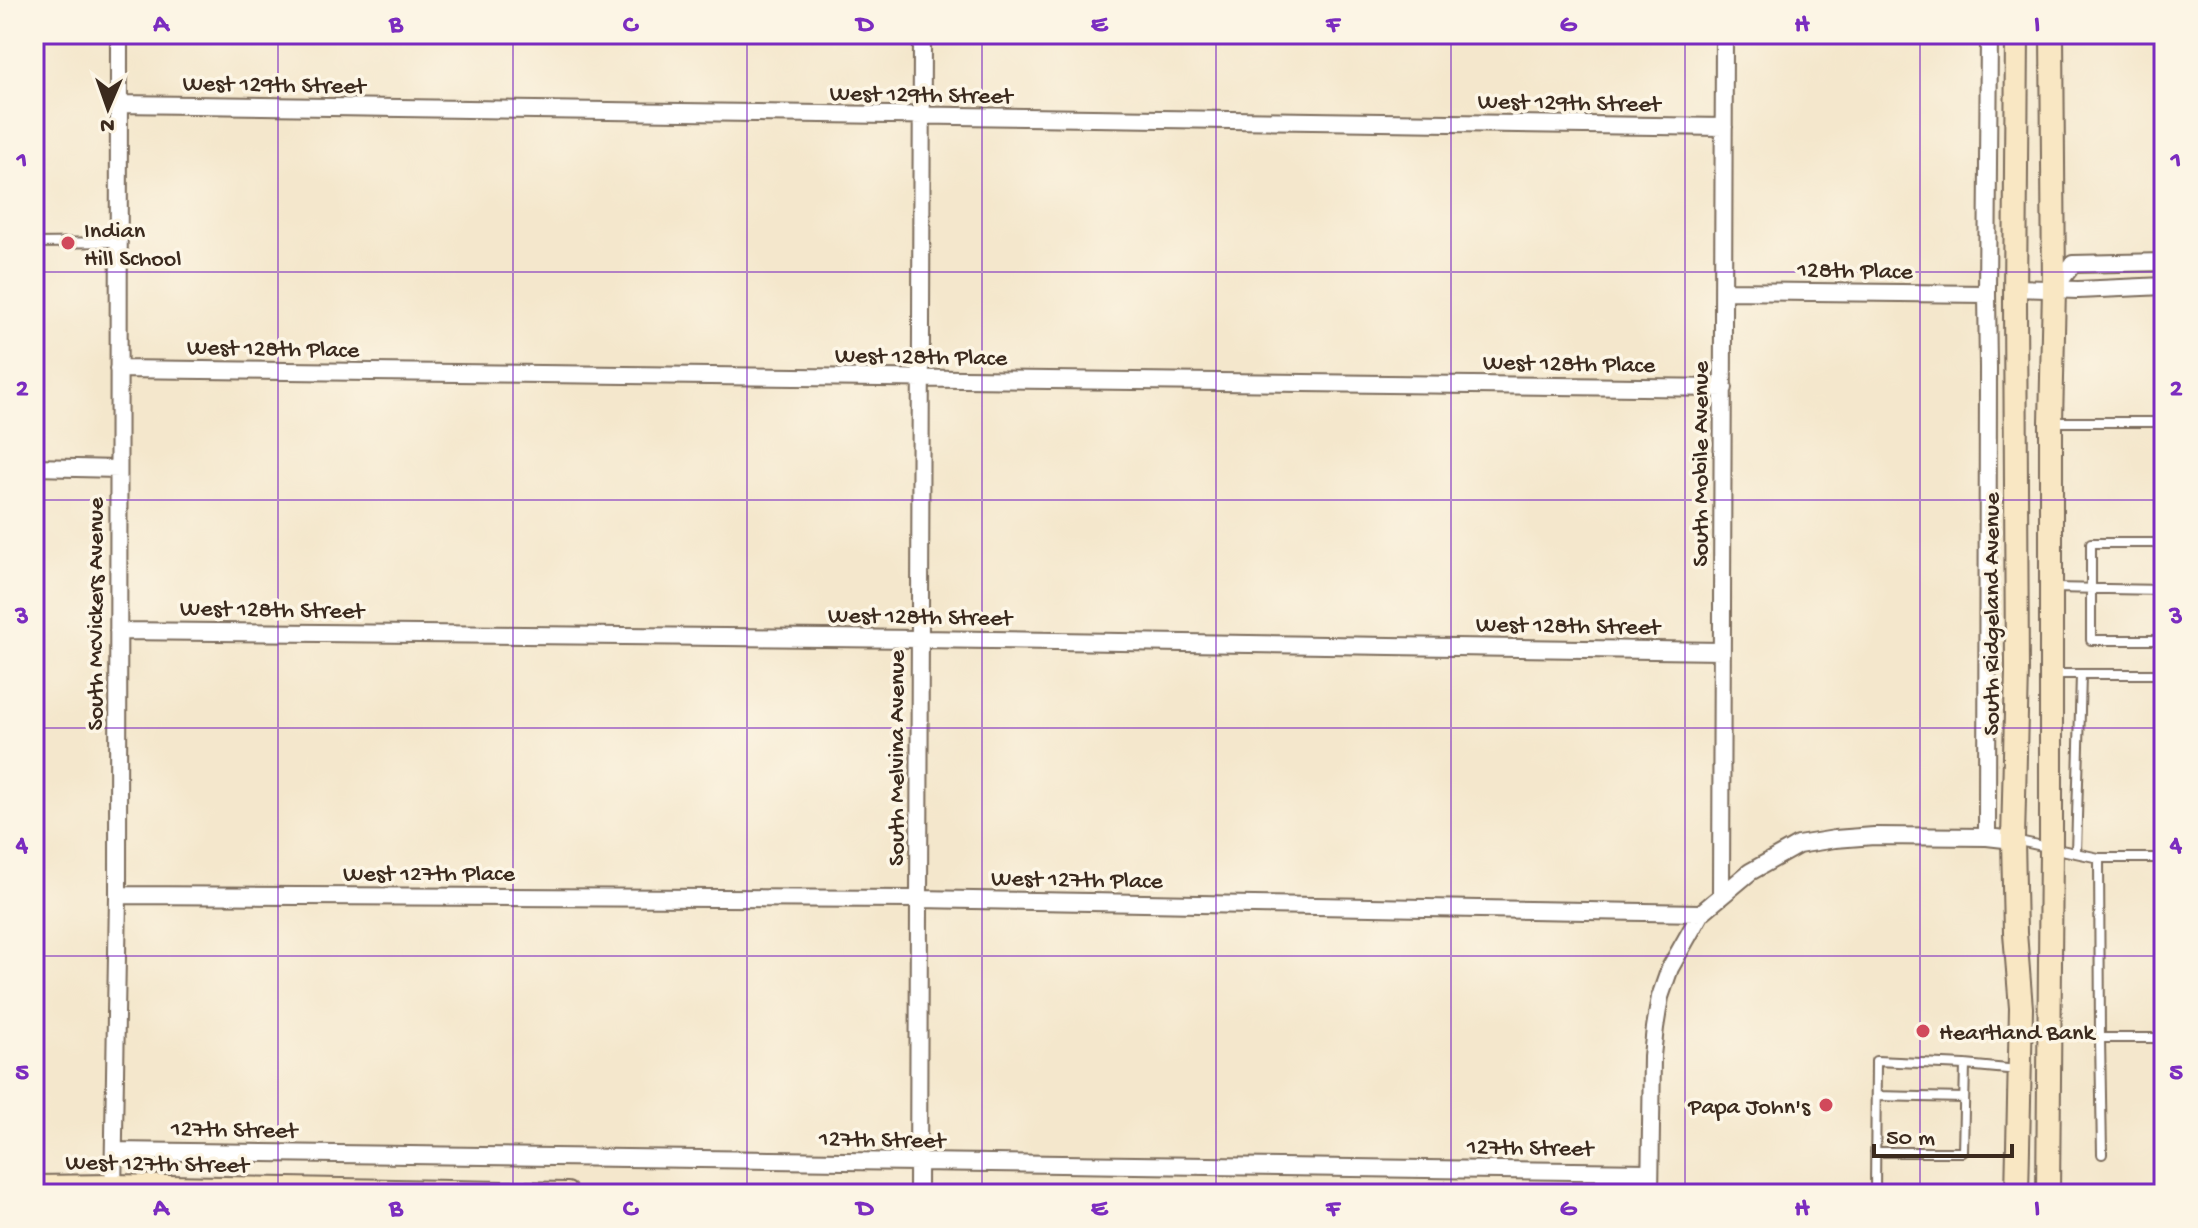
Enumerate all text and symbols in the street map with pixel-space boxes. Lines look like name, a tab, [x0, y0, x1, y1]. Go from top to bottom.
text: A	[152, 11, 170, 42]
text: B	[388, 11, 404, 42]
text: C	[623, 11, 640, 42]
text: D	[855, 11, 875, 42]
text: E	[1091, 11, 1109, 42]
text: F	[1325, 11, 1341, 42]
text: G	[1560, 11, 1578, 42]
text: H	[1795, 11, 1811, 42]
text: I	[2034, 11, 2040, 42]
north arrow	[68, 68, 148, 148]
street label: West 129th Street	[182, 70, 368, 103]
street label: West 129th Street	[829, 80, 1015, 113]
street label: West 129th Street	[1477, 88, 1663, 121]
text: N	[100, 111, 115, 137]
text: 1	[16, 147, 27, 178]
text: 1	[2170, 147, 2181, 178]
place label: Indian Hill School	[84, 218, 182, 275]
marker: Indian Hill School	[59, 234, 77, 252]
street label: 128th Place	[1796, 257, 1913, 288]
street label: West 128th Place	[186, 334, 360, 367]
street label: West 128th Place	[834, 342, 1008, 375]
street label: West 128th Place	[1482, 349, 1656, 382]
street label: South Mobile Avenue	[1688, 361, 1717, 567]
text: 2	[16, 375, 29, 406]
text: 2	[2170, 375, 2183, 406]
street label: South Ridgeland Avenue	[1979, 492, 2008, 736]
street label: South McVickers Avenue	[83, 497, 112, 731]
street label: West 128th Street	[180, 595, 366, 628]
street label: West 128th Street	[828, 602, 1014, 635]
text: 3	[14, 603, 29, 634]
text: 3	[2168, 603, 2183, 634]
street label: West 128th Street	[1476, 611, 1662, 644]
street label: South Melvina Avenue	[884, 649, 913, 866]
text: 4	[15, 831, 29, 862]
text: 4	[2169, 831, 2183, 862]
street label: West 127th Place	[343, 861, 516, 890]
street label: West 127th Place	[991, 866, 1164, 898]
place label: Heartland Bank	[1939, 1020, 2096, 1049]
marker: Heartland Bank	[1914, 1022, 1932, 1040]
text: 5	[15, 1059, 29, 1090]
text: 5	[2169, 1059, 2183, 1090]
place label: Papa John's	[1687, 1094, 1811, 1123]
marker: Papa John's	[1817, 1096, 1835, 1114]
scale bar	[1874, 1108, 2012, 1158]
street label: 127th Street	[170, 1116, 300, 1147]
text: 50 m	[1886, 1125, 1935, 1154]
street label: 127th Street	[818, 1126, 948, 1157]
street label: 127th Street	[1466, 1134, 1596, 1165]
street label: West 127th Street	[65, 1149, 251, 1182]
text: A	[152, 1195, 170, 1226]
text: B	[388, 1195, 404, 1226]
text: C	[623, 1195, 640, 1226]
text: D	[855, 1195, 875, 1226]
text: E	[1091, 1195, 1109, 1226]
text: F	[1325, 1195, 1341, 1226]
text: G	[1560, 1195, 1578, 1226]
text: H	[1795, 1195, 1811, 1226]
text: I	[2034, 1195, 2040, 1226]

